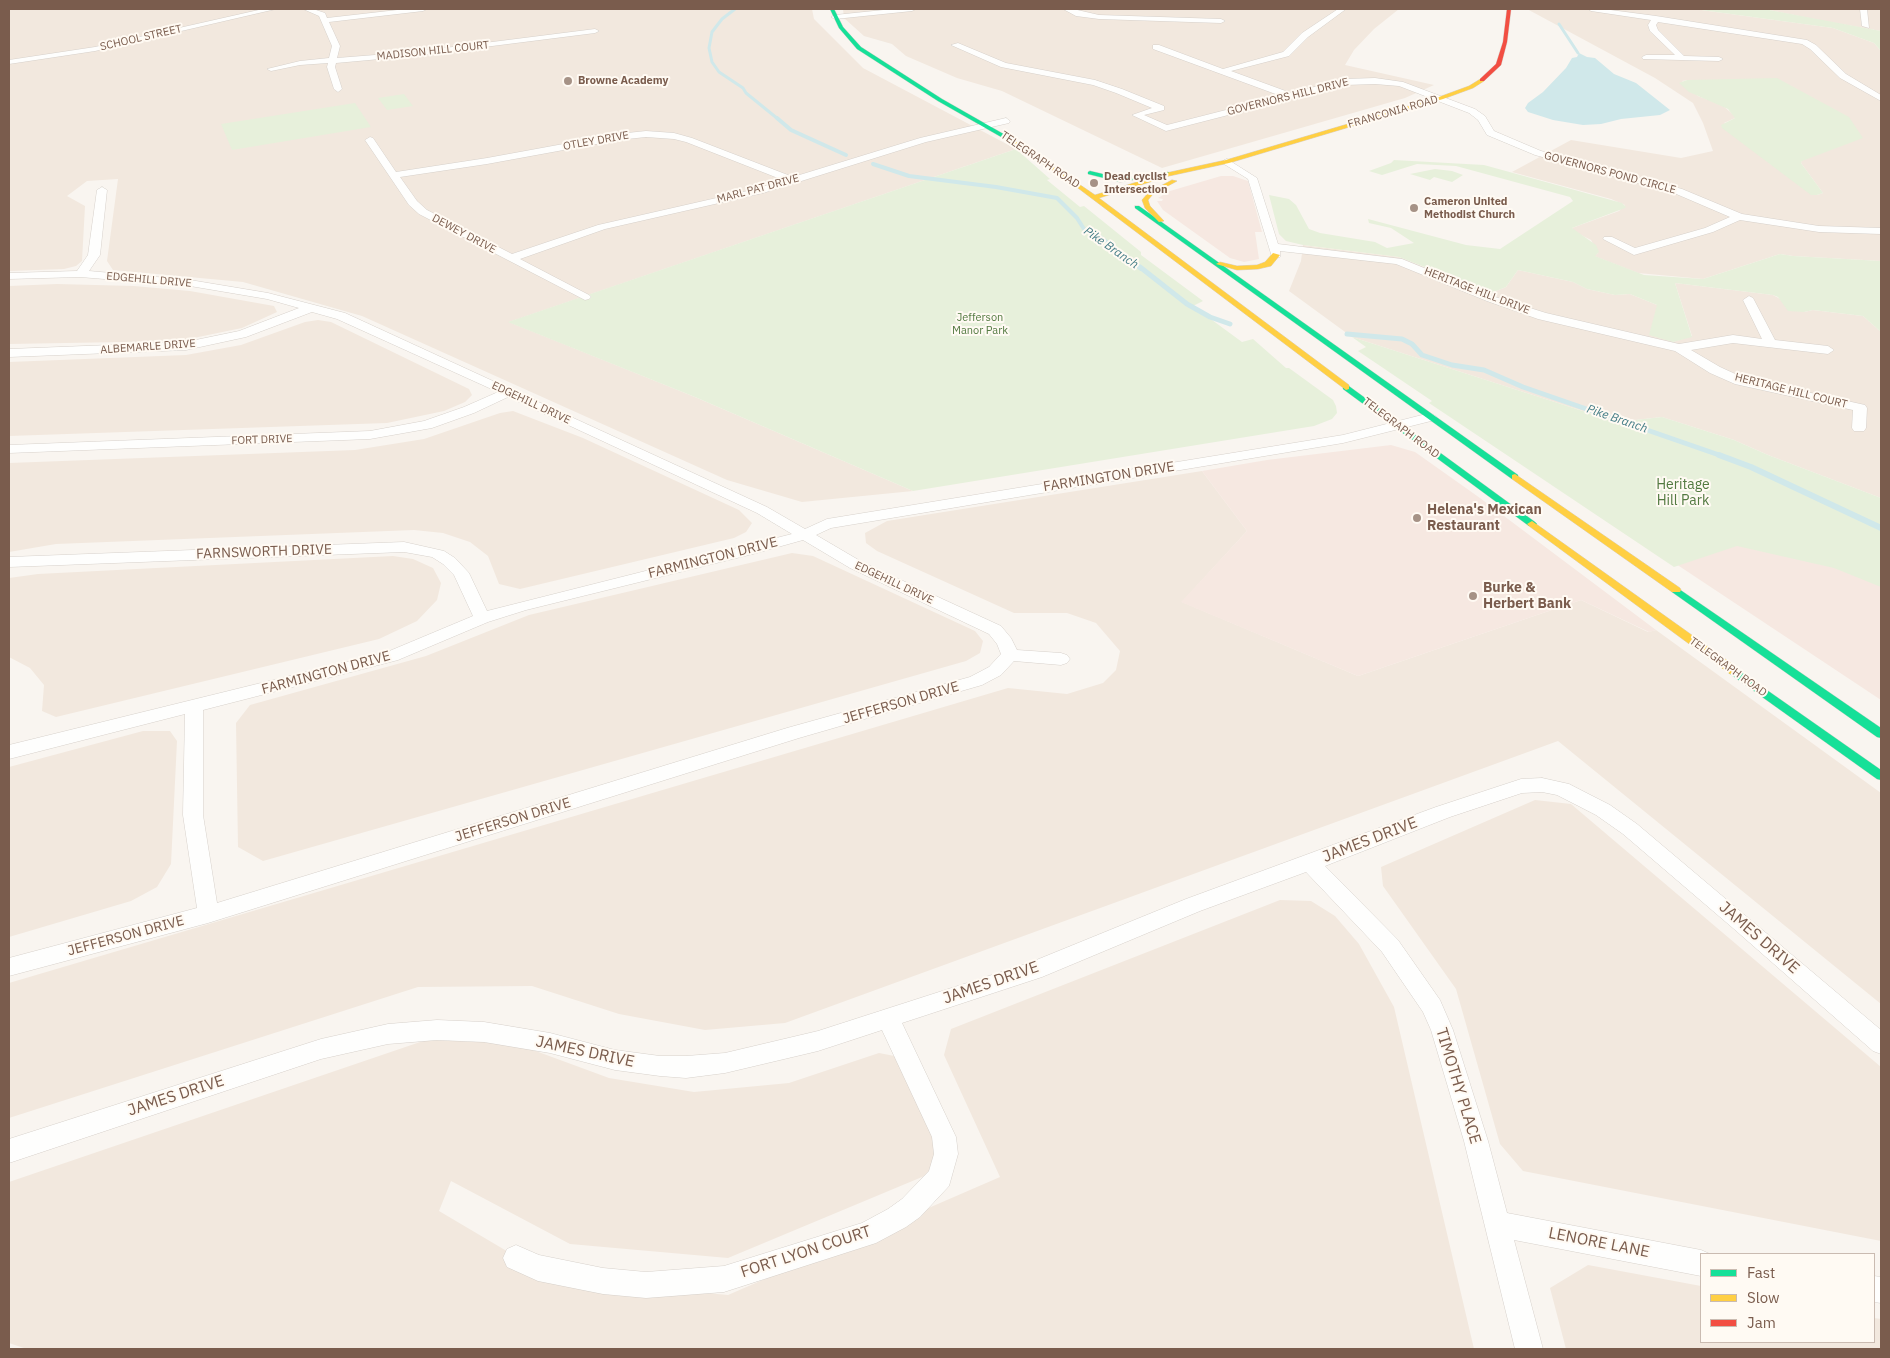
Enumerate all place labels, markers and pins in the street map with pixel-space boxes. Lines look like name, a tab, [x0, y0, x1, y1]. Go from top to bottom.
place label: Browne Academy	[578, 74, 668, 88]
marker: Browne Academy	[562, 75, 574, 87]
place label: Dead cyclist Intersection	[1104, 170, 1168, 196]
marker: Dead cyclist Intersection	[1088, 177, 1100, 189]
place label: Cameron United Methodist Church	[1424, 195, 1515, 221]
marker: Cameron United Methodist Church	[1408, 202, 1420, 214]
place label: Helena's Mexican Restaurant	[1427, 502, 1542, 534]
marker: Helena's Mexican Restaurant	[1411, 512, 1423, 524]
place label: Burke & Herbert Bank	[1483, 580, 1571, 612]
marker: Burke & Herbert Bank	[1467, 590, 1479, 602]

